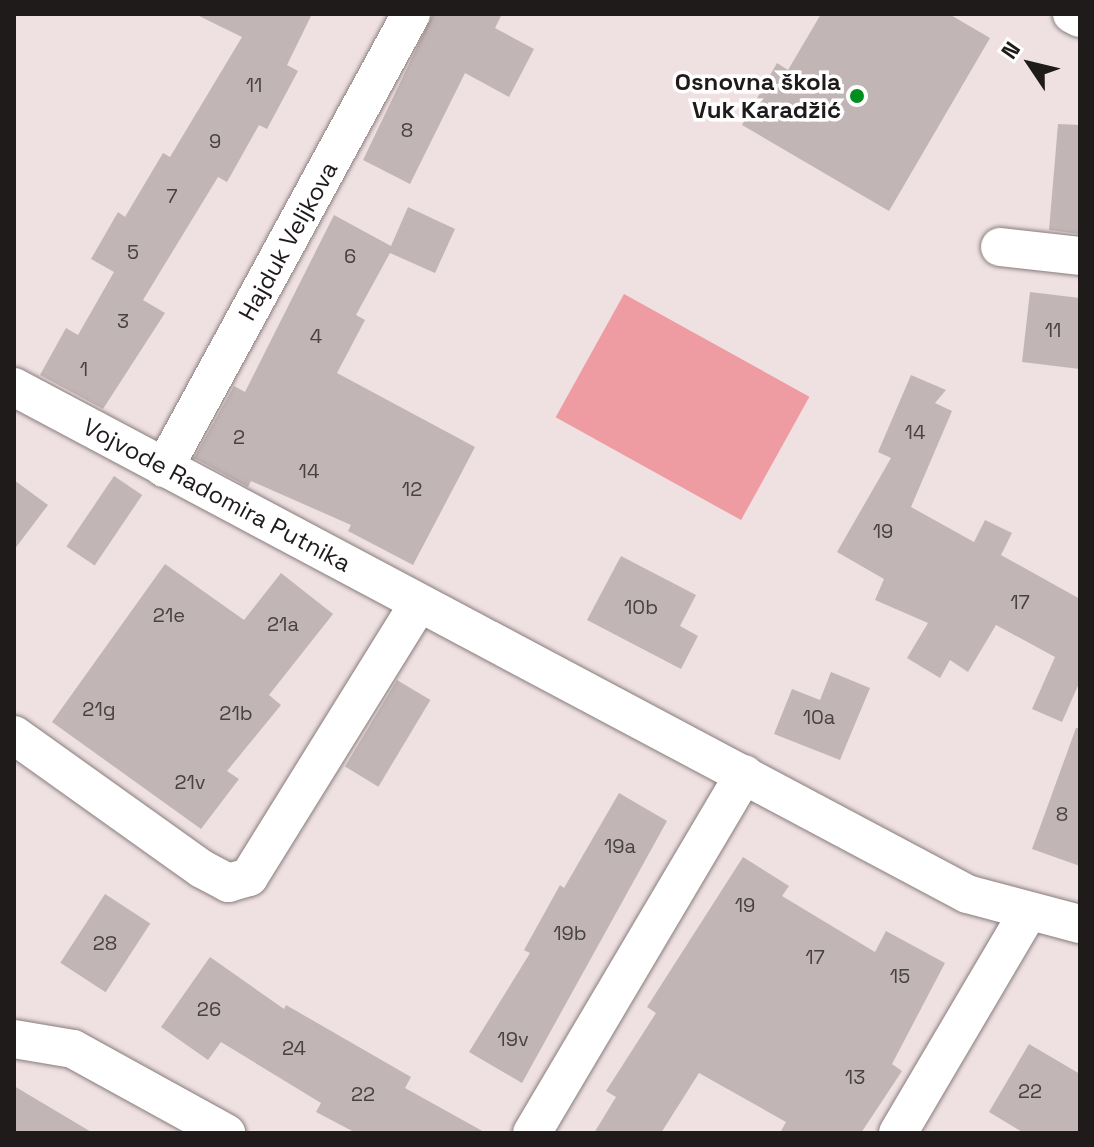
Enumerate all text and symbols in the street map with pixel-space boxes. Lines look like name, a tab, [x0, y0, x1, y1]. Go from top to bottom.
north arrow	[990, 24, 1070, 104]
text: N	[995, 36, 1026, 64]
place label: Osnovna škola Vuk Karadžić	[675, 68, 841, 124]
house number: 11	[246, 73, 262, 97]
marker: Osnovna škola Vuk Karadžić	[848, 87, 866, 105]
house number: 8	[401, 118, 413, 142]
house number: 9	[209, 129, 221, 153]
street label: Hajduk Veljkova	[232, 156, 344, 326]
house number: 7	[166, 184, 178, 208]
house number: 5	[127, 240, 139, 264]
house number: 6	[344, 244, 356, 268]
house number: 3	[117, 309, 129, 333]
house number: 11	[1045, 318, 1061, 342]
house number: 4	[310, 324, 322, 348]
house number: 1	[80, 357, 88, 381]
street label: Vojvode Radomira Putnika	[78, 412, 356, 578]
house number: 14	[905, 420, 925, 444]
house number: 2	[233, 425, 245, 449]
house number: 14	[299, 459, 319, 483]
house number: 12	[402, 477, 422, 501]
house number: 19	[873, 519, 893, 543]
house number: 17	[1010, 590, 1030, 614]
house number: 10b	[624, 595, 658, 619]
house number: 21e	[153, 603, 185, 627]
house number: 21a	[267, 612, 299, 636]
house number: 21g	[82, 697, 116, 721]
house number: 21b	[219, 701, 253, 725]
house number: 10a	[803, 705, 835, 729]
house number: 21v	[174, 770, 206, 794]
house number: 8	[1056, 802, 1068, 826]
house number: 19a	[604, 834, 636, 858]
house number: 19	[735, 893, 755, 917]
house number: 19b	[553, 921, 587, 945]
house number: 28	[93, 931, 117, 955]
house number: 17	[805, 945, 825, 969]
house number: 15	[890, 964, 910, 988]
house number: 26	[197, 997, 221, 1021]
house number: 19v	[497, 1027, 529, 1051]
house number: 24	[282, 1036, 306, 1060]
house number: 13	[845, 1065, 865, 1089]
house number: 22	[1018, 1079, 1042, 1103]
house number: 22	[351, 1082, 375, 1106]

